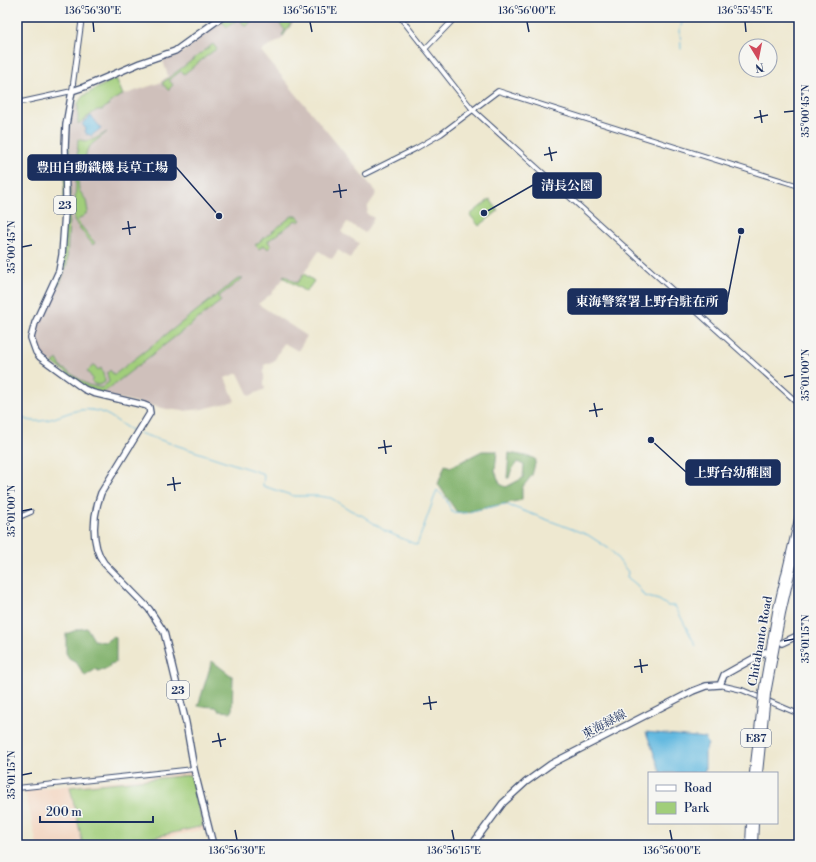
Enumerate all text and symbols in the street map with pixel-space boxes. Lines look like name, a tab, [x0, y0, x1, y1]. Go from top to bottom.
text: 136°56'30"E	[65, 5, 121, 17]
text: 136°56'15"E	[283, 5, 337, 17]
text: 136°56'00"E	[498, 5, 556, 17]
text: 136°55'45"E	[717, 5, 773, 17]
north arrow	[738, 38, 778, 78]
text: N	[754, 59, 765, 75]
text: 35°00'45"N	[800, 84, 812, 138]
callout: 豊田自動織機 長草工場	[28, 155, 176, 180]
text: 豊田自動織機 長草工場	[36, 160, 168, 176]
callout: 清長公園	[533, 173, 601, 198]
text: 清長公園	[541, 178, 593, 194]
road number: 23	[54, 196, 76, 214]
text: 35°00'45"N	[6, 220, 18, 274]
callout: 東海警察署上野台駐在所	[568, 289, 727, 314]
text: 東海警察署上野台駐在所	[575, 294, 719, 310]
text: 35°01'00"N	[800, 348, 812, 401]
callout: 上野台幼稚園	[686, 460, 780, 485]
text: 上野台幼稚園	[694, 465, 772, 481]
text: 35°01'00"N	[6, 484, 18, 537]
street label: Chitahanto Road	[745, 595, 776, 687]
text: 35°01'15"N	[800, 614, 812, 663]
road number: 23	[167, 681, 189, 699]
street label: 東海緑線	[580, 707, 629, 742]
road number: E87	[741, 729, 771, 747]
text: 35°01'15"N	[6, 750, 18, 799]
legend	[648, 772, 778, 824]
text: Road	[684, 781, 712, 796]
scale bar	[40, 798, 153, 824]
text: Park	[684, 801, 710, 816]
text: 200 m	[46, 805, 82, 820]
text: 136°56'30"E	[209, 845, 265, 857]
text: 136°56'15"E	[427, 845, 481, 857]
text: 136°56'00"E	[643, 845, 701, 857]

